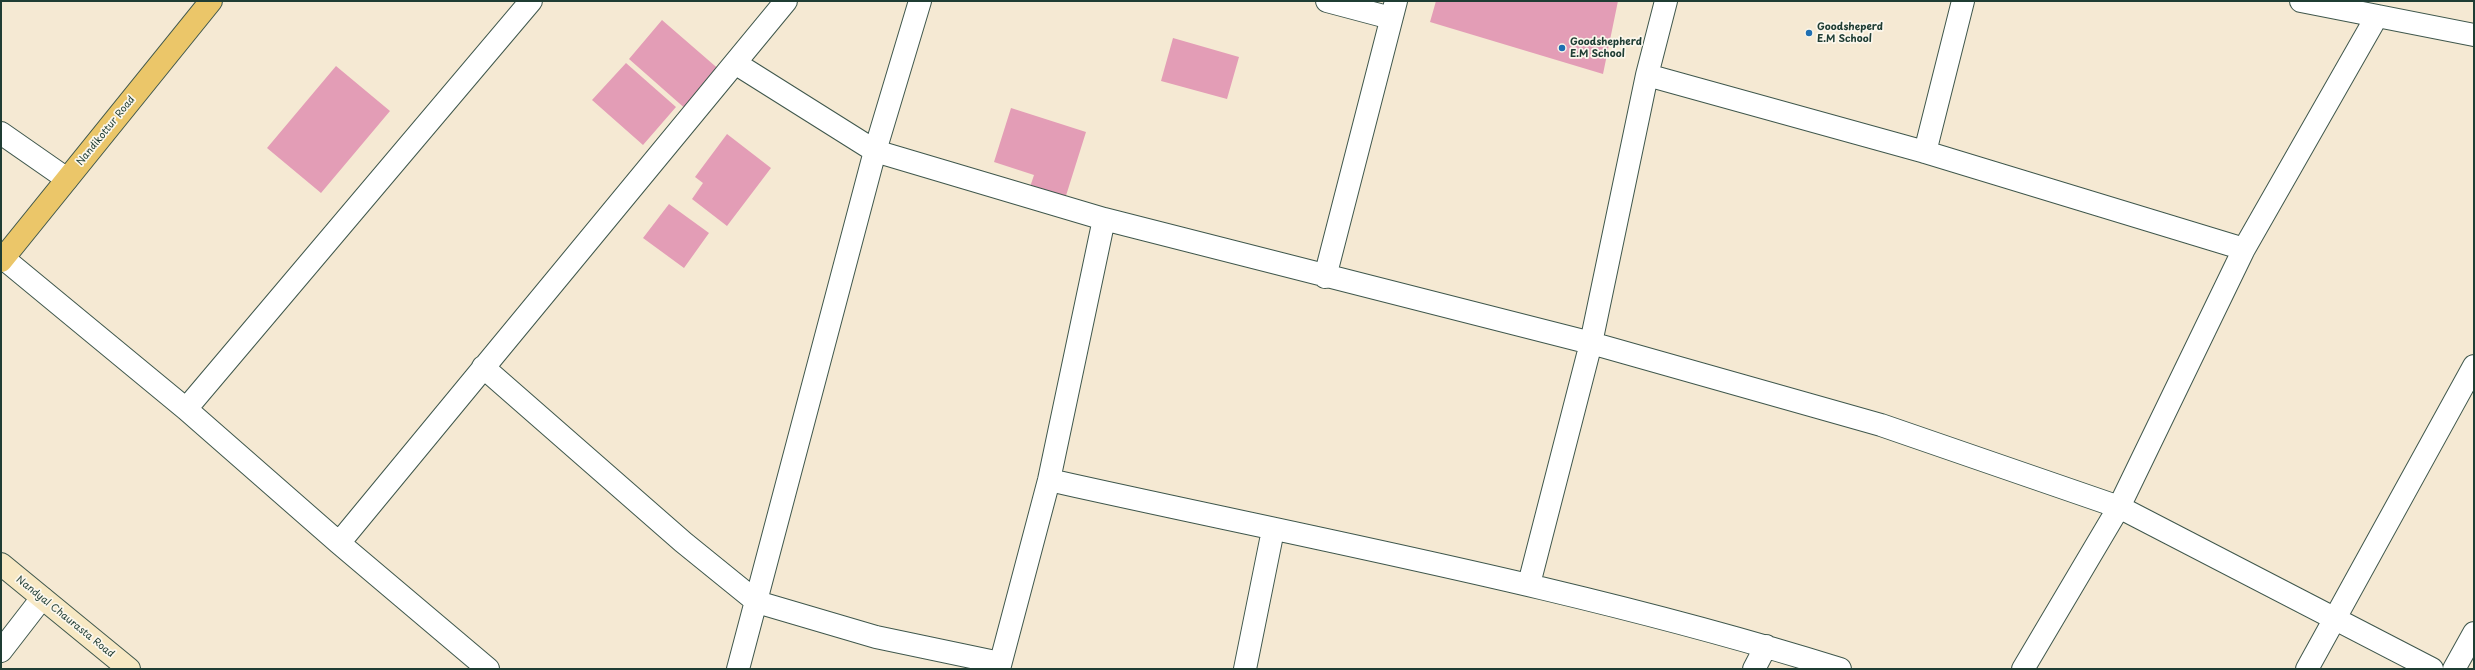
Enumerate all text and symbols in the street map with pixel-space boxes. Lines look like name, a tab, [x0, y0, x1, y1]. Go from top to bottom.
place label: Goodsheperd E.M School	[1817, 21, 1883, 44]
marker: Goodsheperd E.M School	[1804, 28, 1814, 38]
place label: Goodshepherd E.M School	[1570, 36, 1642, 60]
marker: Goodshepherd E.M School	[1557, 43, 1567, 53]
street label: Nandikottur Road	[74, 94, 138, 168]
street label: Nandyal Chaurasta Road	[14, 574, 116, 660]

